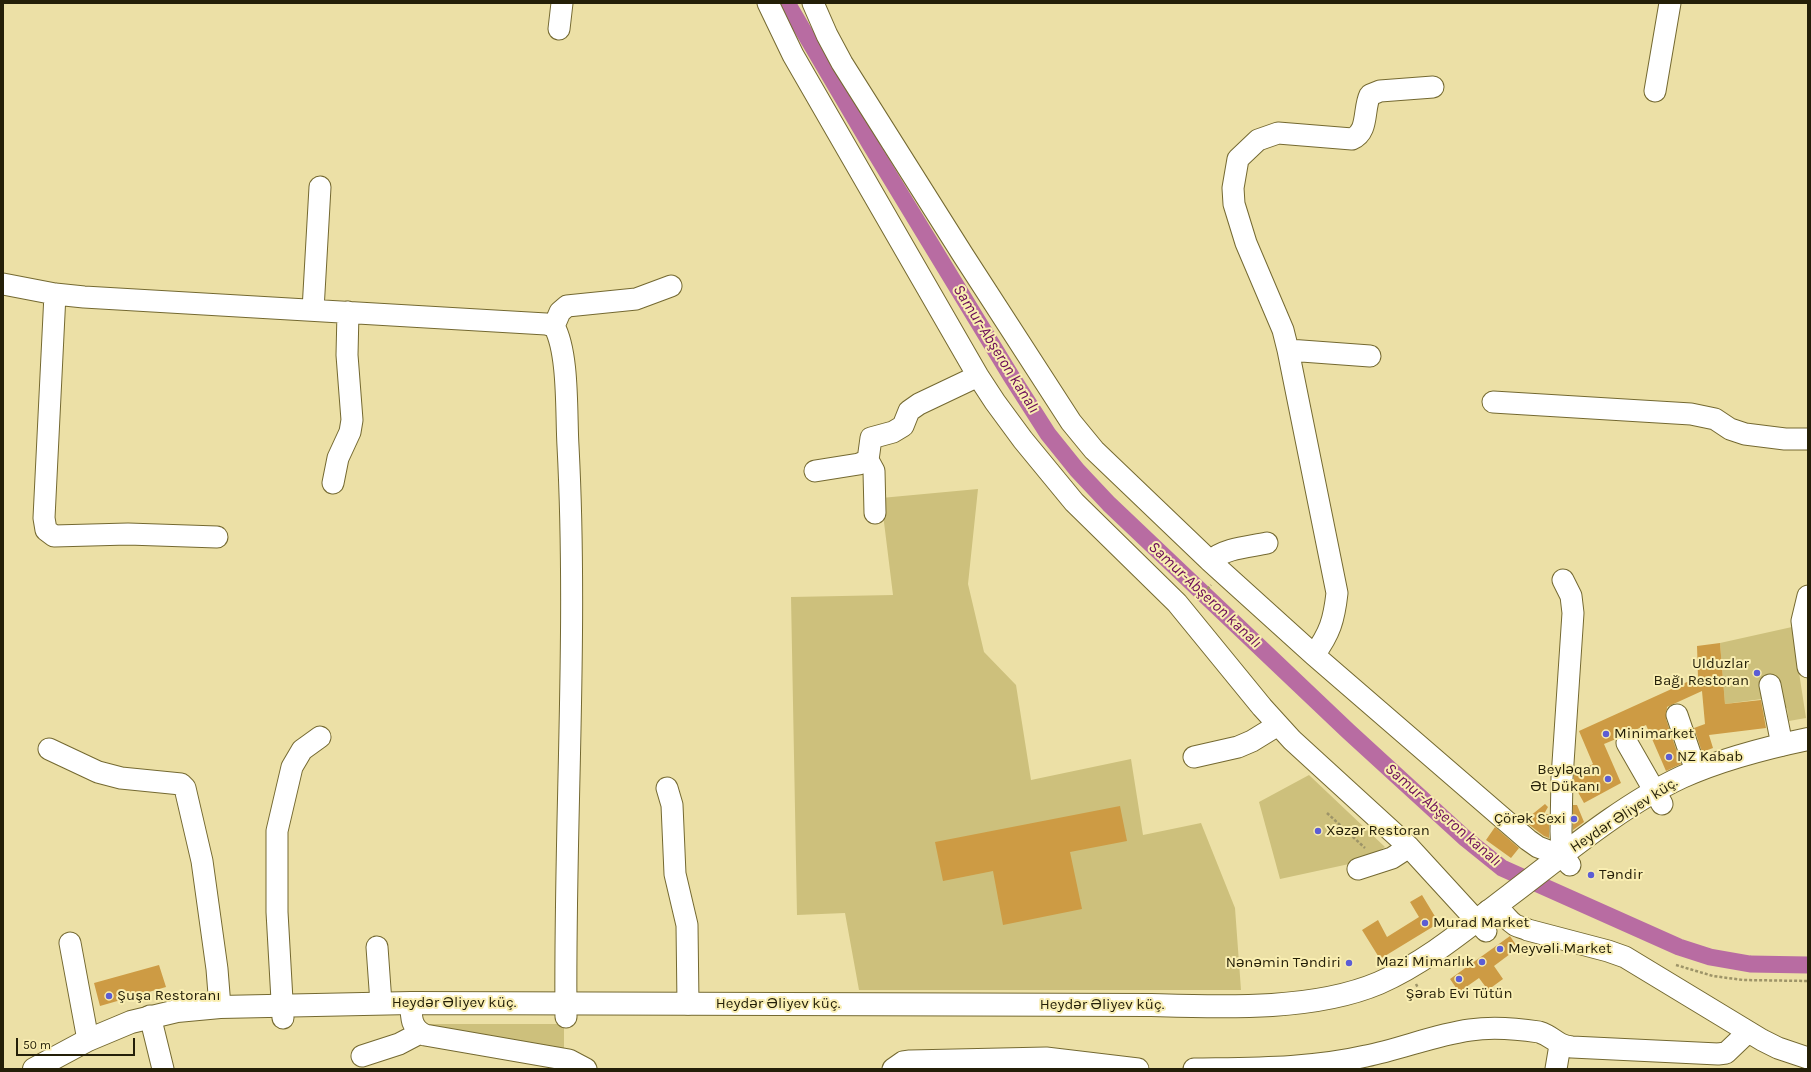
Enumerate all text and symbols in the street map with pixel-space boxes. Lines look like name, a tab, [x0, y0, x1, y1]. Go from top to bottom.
water label: Samur-Abşeron kanalı	[949, 281, 1043, 417]
water label: Samur-Abşeron kanalı	[1144, 538, 1266, 652]
place label: Ulduzlar Bağı Restoran	[1654, 655, 1749, 690]
marker: Ulduzlar Bağı Restoran	[1752, 668, 1762, 678]
place label: Minimarket	[1614, 725, 1694, 743]
marker: Minimarket	[1601, 729, 1611, 739]
place label: NZ Kabab	[1677, 748, 1743, 766]
marker: NZ Kabab	[1664, 752, 1674, 762]
water label: Samur-Abşeron kanalı	[1381, 759, 1505, 871]
place label: Beyləqan Ət Dükanı	[1530, 761, 1600, 796]
street label: Heydər Əliyev küç.	[1567, 774, 1681, 856]
marker: Beyləqan Ət Dükanı	[1603, 774, 1613, 784]
place label: Çörək Sexi	[1494, 810, 1566, 828]
marker: Çörək Sexi	[1569, 814, 1579, 824]
place label: Xəzər Restoran	[1326, 822, 1430, 840]
marker: Xəzər Restoran	[1313, 826, 1323, 836]
place label: Təndir	[1599, 866, 1643, 884]
marker: Təndir	[1586, 870, 1596, 880]
place label: Murad Market	[1433, 914, 1529, 932]
marker: Murad Market	[1420, 918, 1430, 928]
place label: Meyvəli Market	[1508, 940, 1612, 958]
marker: Meyvəli Market	[1495, 944, 1505, 954]
place label: Mazi Mimarlık	[1376, 953, 1474, 971]
place label: Nənəmin Təndiri	[1226, 954, 1341, 972]
marker: Mazi Mimarlık	[1477, 957, 1487, 967]
marker: Nənəmin Təndiri	[1344, 958, 1354, 968]
marker: Şərab Evi Tütün	[1454, 974, 1464, 984]
place label: Şərab Evi Tütün	[1406, 985, 1512, 1003]
place label: Şuşa Restoranı	[117, 987, 221, 1005]
marker: Şuşa Restoranı	[104, 991, 114, 1001]
street label: Heydər Əliyev küç.	[392, 994, 516, 1012]
street label: Heydər Əliyev küç.	[716, 995, 840, 1013]
street label: Heydər Əliyev küç.	[1040, 996, 1164, 1014]
scale bar	[18, 1030, 137, 1056]
text: 50 m	[23, 1038, 51, 1052]

